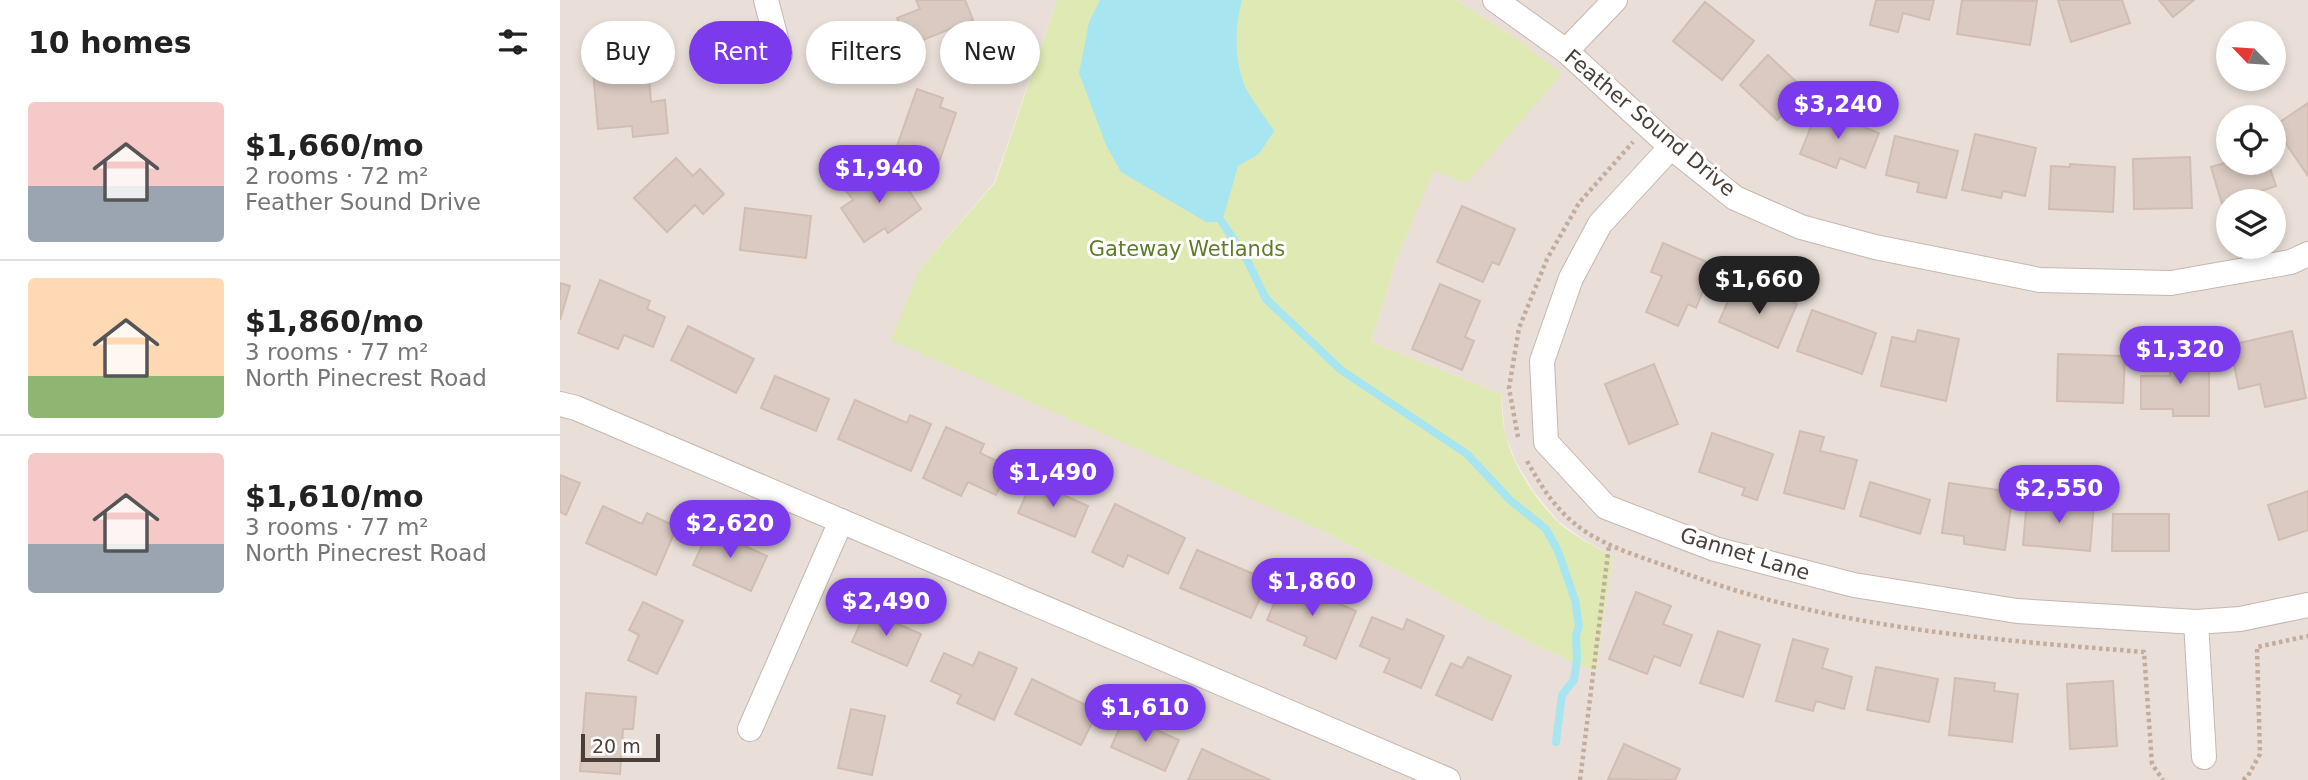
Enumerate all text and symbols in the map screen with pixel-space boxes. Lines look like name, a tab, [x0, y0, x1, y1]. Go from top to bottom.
chip: Buy	[581, 21, 675, 84]
chip: Rent	[689, 21, 792, 84]
chip: Filters	[806, 21, 926, 84]
chip: New	[940, 21, 1040, 84]
north arrow	[2216, 21, 2286, 91]
map controls	[2216, 21, 2286, 259]
icon: filters	[494, 23, 532, 61]
text: 10 homes	[28, 25, 192, 60]
street label: Feather Sound Drive	[1560, 45, 1740, 201]
pin: $3,240	[1781, 82, 1895, 141]
text: $3,240	[1794, 91, 1882, 117]
button: locate	[2216, 105, 2286, 175]
text: $1,660/mo	[245, 128, 424, 163]
icon: home	[84, 130, 168, 214]
pin: $1,940	[822, 146, 936, 205]
text: $1,940	[835, 155, 923, 181]
text: 2 rooms · 72 m²	[245, 163, 429, 189]
text: Feather Sound Drive	[245, 189, 481, 215]
button: layers	[2216, 189, 2286, 259]
park label: Gateway Wetlands	[1089, 237, 1285, 261]
pin: $1,660	[1702, 256, 1816, 316]
text: $1,660	[1715, 266, 1803, 292]
text: $1,860/mo	[245, 304, 424, 339]
icon: home	[84, 306, 168, 390]
pin: $1,320	[2123, 326, 2237, 386]
text: $1,320	[2136, 336, 2224, 362]
text: 3 rooms · 77 m²	[245, 339, 429, 365]
text: North Pinecrest Road	[245, 365, 487, 391]
pin: $1,490	[996, 449, 1110, 509]
text: $1,490	[1009, 459, 1097, 485]
pin: $2,550	[2002, 466, 2116, 525]
text: $2,550	[2015, 475, 2103, 501]
text: $1,610/mo	[245, 479, 424, 514]
icon: home	[84, 481, 168, 565]
pin: $2,620	[673, 500, 787, 560]
text: $2,620	[686, 510, 774, 536]
text: 3 rooms · 77 m²	[245, 514, 429, 540]
street label: Gannet Lane	[1677, 523, 1813, 585]
text: North Pinecrest Road	[245, 540, 487, 566]
pin: $1,860	[1255, 558, 1369, 618]
text: $1,860	[1268, 568, 1356, 594]
pin: $2,490	[829, 578, 943, 638]
text: $2,490	[842, 588, 930, 614]
pin: $1,610	[1088, 684, 1202, 744]
text: $1,610	[1101, 694, 1189, 720]
scale bar	[581, 731, 660, 763]
text: 20 m	[592, 735, 641, 757]

